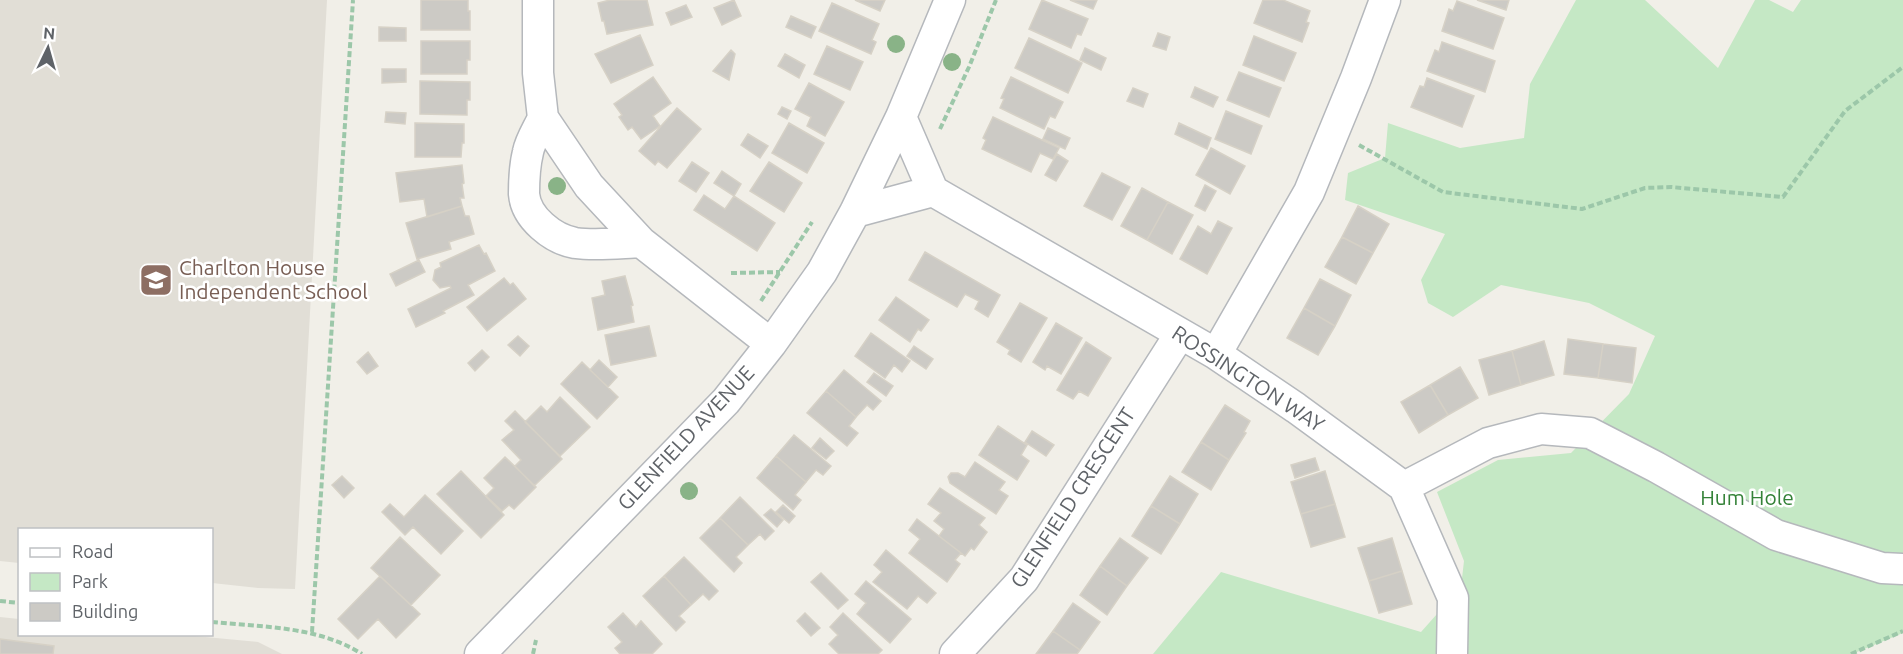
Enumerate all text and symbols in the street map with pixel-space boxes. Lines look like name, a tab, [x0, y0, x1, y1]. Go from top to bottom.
north arrow	[18, 18, 78, 78]
text: N	[43, 24, 56, 43]
place label: Charlton House Independent School	[179, 255, 368, 303]
school or university icon: Charlton House Independent School	[138, 262, 174, 298]
street label: ROSSINGTON WAY	[1168, 320, 1329, 436]
street label: GLENFIELD AVENUE	[612, 360, 758, 515]
street label: GLENFIELD CRESCENT	[1005, 403, 1140, 592]
park label: Hum Hole	[1700, 485, 1794, 509]
legend	[18, 528, 213, 636]
text: Road	[72, 541, 114, 561]
text: Park	[72, 571, 108, 591]
text: Building	[72, 601, 138, 621]

